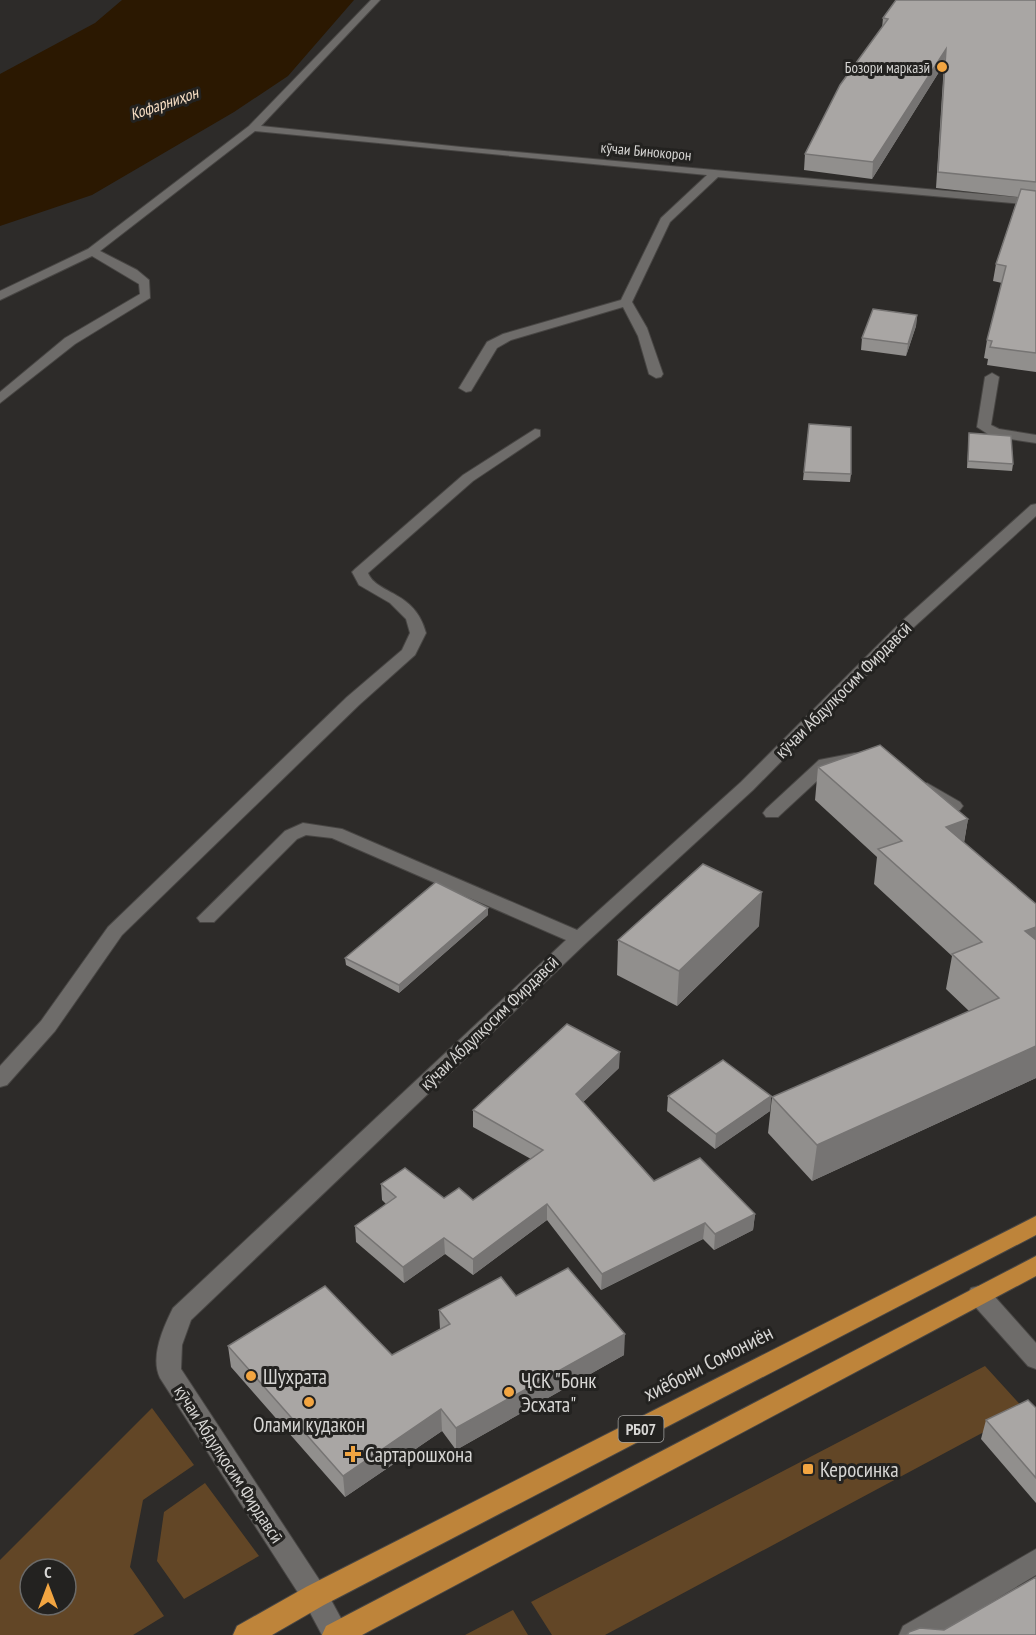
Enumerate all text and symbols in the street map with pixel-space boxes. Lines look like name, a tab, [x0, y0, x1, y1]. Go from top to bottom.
place label: Бозори марказӣ	[845, 58, 930, 77]
marker: Бозори марказӣ	[935, 60, 949, 74]
water label: Кофарниҳон	[127, 81, 203, 124]
street label: кӯчаи Бинокорон	[600, 138, 692, 164]
street label: кӯчаи Абдулқосим Фирдавсӣ	[770, 617, 916, 763]
street label: кӯчаи Абдулқосим Фирдавсӣ	[415, 951, 563, 1095]
street label: хиёбони Сомониён	[639, 1319, 777, 1407]
place label: Шухрата	[263, 1363, 327, 1390]
place label: ҶСК "Бонк Эсхата"	[521, 1367, 596, 1418]
marker: Шухрата	[244, 1369, 258, 1383]
street label: кӯчаи Абдулқосим Фирдавсӣ	[169, 1381, 289, 1547]
marker: ҶСК "Бонк Эсхата"	[502, 1385, 516, 1399]
marker: Олами кудакон	[302, 1395, 316, 1409]
place label: Олами кудакон	[253, 1411, 365, 1438]
road number: РБ07	[618, 1416, 664, 1442]
place label: Сартарошхона	[365, 1441, 473, 1468]
marker: Сартарошхона	[346, 1447, 360, 1461]
place label: Керосинка	[820, 1456, 899, 1483]
marker: Керосинка	[801, 1462, 815, 1476]
north arrow	[18, 1557, 78, 1617]
text: С	[44, 1562, 52, 1582]

